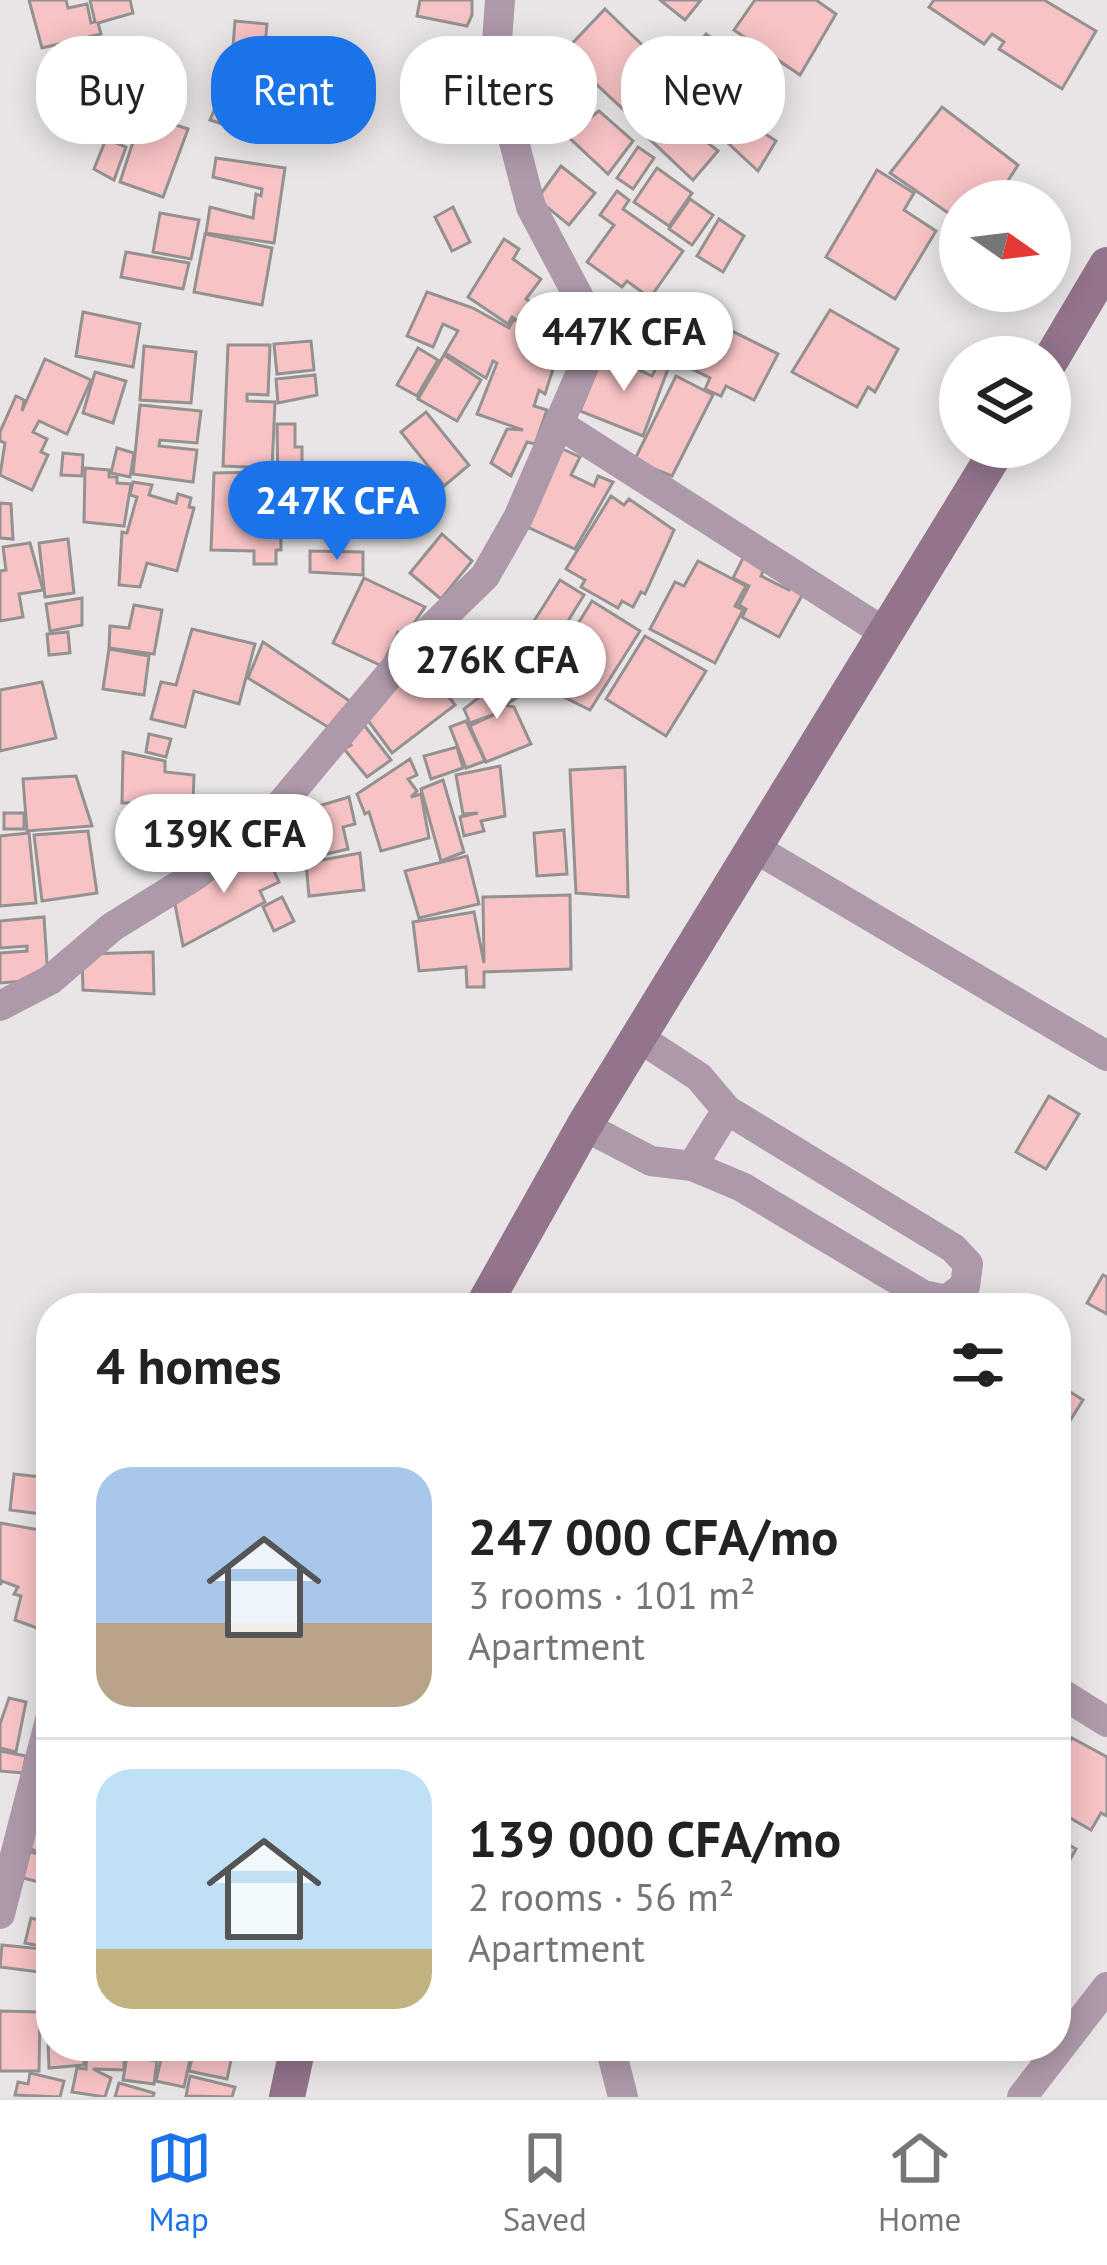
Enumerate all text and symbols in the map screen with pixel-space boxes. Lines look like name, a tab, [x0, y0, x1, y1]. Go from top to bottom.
chip: Buy	[36, 36, 187, 144]
chip: Rent	[211, 36, 376, 144]
chip: Filters	[400, 36, 597, 144]
chip: New	[621, 36, 785, 144]
north arrow	[939, 180, 1071, 312]
map controls	[939, 180, 1071, 468]
pin: 447K CFA	[500, 292, 748, 394]
text: 447K CFA	[542, 305, 706, 356]
button: layers	[939, 336, 1071, 468]
pin: 247K CFA	[213, 461, 461, 563]
text: 247K CFA	[255, 474, 419, 525]
pin: 276K CFA	[373, 620, 621, 722]
text: 276K CFA	[415, 633, 579, 684]
pin: 139K CFA	[100, 794, 348, 896]
text: 139K CFA	[142, 807, 306, 858]
text: 4 homes	[96, 1332, 282, 1398]
icon: filters	[945, 1332, 1011, 1398]
text: 247 000 CFA/mo	[468, 1503, 838, 1569]
icon: home	[192, 1515, 336, 1659]
text: 3 rooms · 101 m²	[468, 1569, 755, 1620]
text: Apartment	[468, 1620, 645, 1671]
text: 139 000 CFA/mo	[468, 1805, 841, 1871]
icon: home	[192, 1817, 336, 1961]
text: 2 rooms · 56 m²	[468, 1871, 734, 1922]
text: Apartment	[468, 1922, 645, 1973]
tab: Map	[146, 2125, 212, 2240]
tab: Saved	[503, 2125, 587, 2240]
tab: Home	[878, 2125, 961, 2240]

